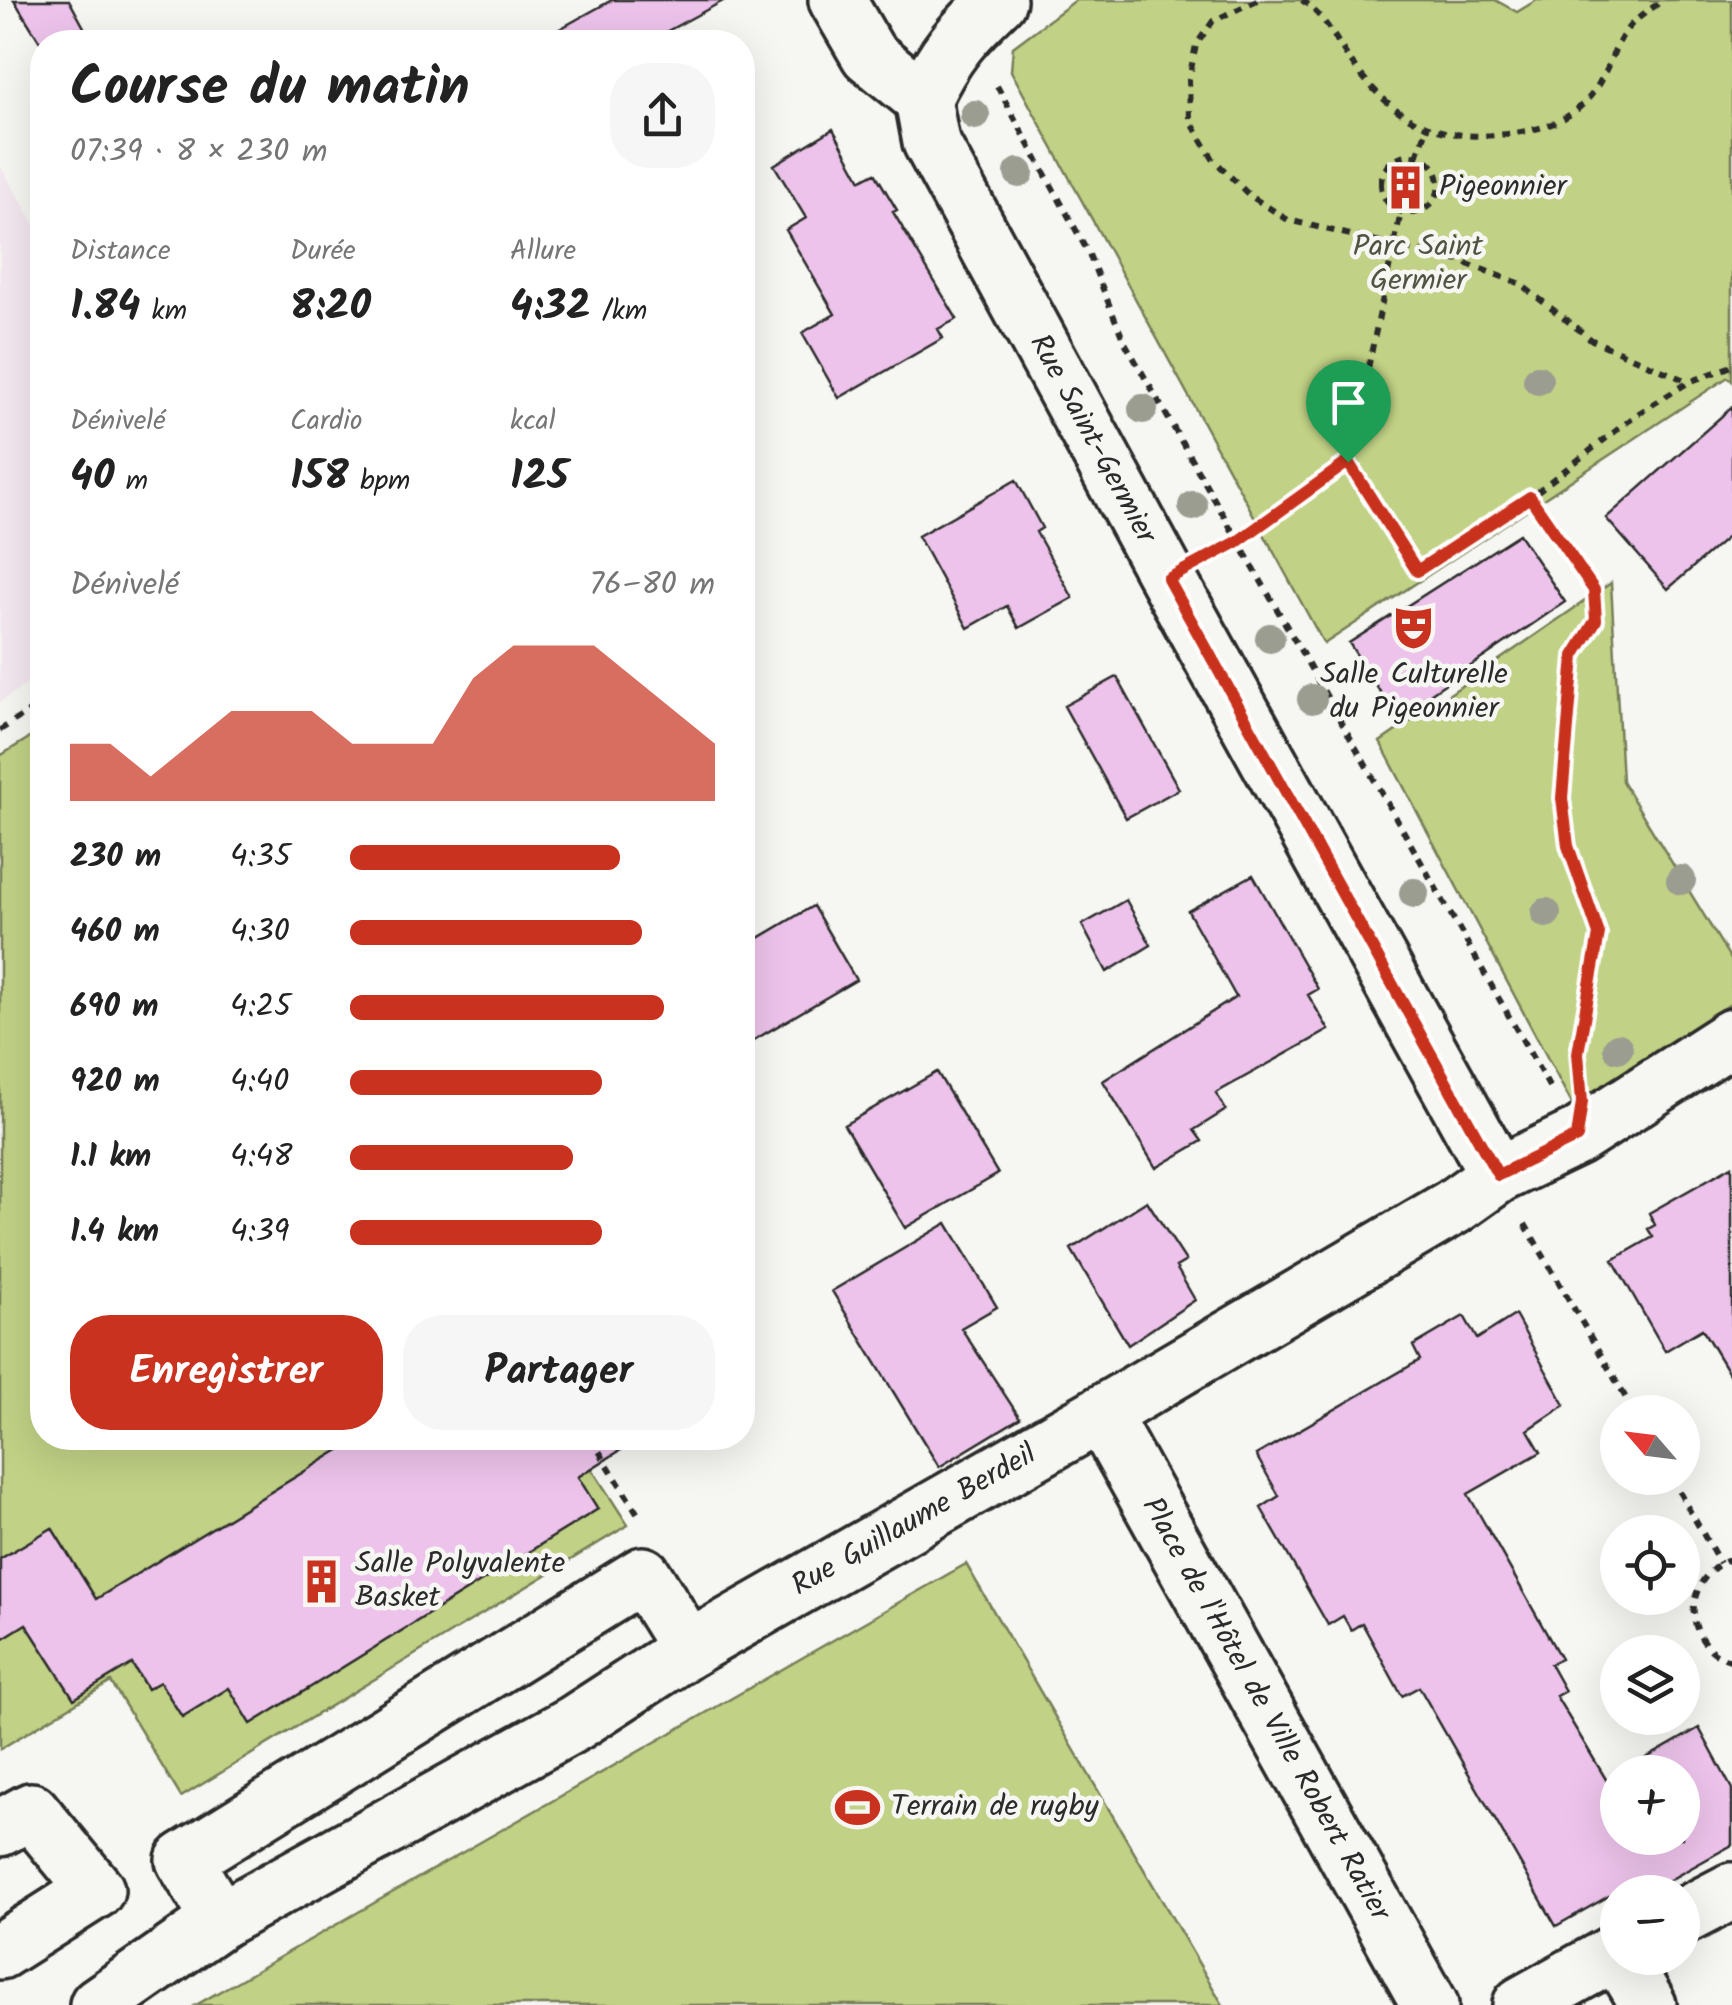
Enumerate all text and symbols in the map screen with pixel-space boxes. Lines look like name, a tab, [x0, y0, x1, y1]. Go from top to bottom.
text: Course du matin	[70, 46, 470, 133]
button: share	[610, 63, 715, 168]
text: 07:39 · 8 × 230 m	[70, 127, 327, 178]
building icon: Pigeonnier	[1382, 163, 1430, 211]
place label: Pigeonnier	[1439, 163, 1568, 211]
park label: Parc Saint Germier	[1353, 223, 1484, 305]
text: Distance	[70, 229, 171, 274]
text: Durée	[290, 229, 356, 274]
text: Allure	[510, 229, 576, 274]
text: 1.84	[70, 274, 140, 341]
text: 8:20	[290, 274, 371, 341]
text: 4:32	[510, 274, 591, 341]
text: km	[140, 289, 187, 334]
text: /km	[591, 289, 647, 334]
street label: Rue Saint-Germier	[1016, 326, 1170, 554]
pin	[1306, 360, 1391, 463]
icon: arrive	[1321, 375, 1376, 430]
text: Dénivelé	[70, 399, 165, 444]
text: Cardio	[290, 399, 363, 444]
text: kcal	[510, 399, 556, 444]
text: 40	[70, 444, 114, 511]
text: 158	[290, 444, 349, 511]
text: 125	[510, 444, 568, 511]
text: m	[114, 459, 148, 504]
text: bpm	[349, 459, 410, 504]
text: Dénivelé	[70, 560, 179, 611]
text: 76–80 m	[589, 560, 715, 611]
theatre icon: Salle Culturelle du Pigeonnier	[1390, 604, 1438, 652]
place label: Salle Culturelle du Pigeonnier	[1320, 651, 1508, 733]
text: 230 m	[70, 832, 161, 883]
text: 4:35	[230, 832, 291, 883]
text: 460 m	[70, 907, 160, 958]
text: 4:30	[230, 907, 290, 958]
text: 690 m	[70, 982, 158, 1033]
text: 4:25	[230, 982, 291, 1033]
text: 920 m	[70, 1057, 160, 1108]
text: 4:40	[230, 1057, 289, 1108]
text: 1.1 km	[70, 1132, 151, 1183]
text: 4:48	[230, 1132, 292, 1183]
text: 1.4 km	[70, 1207, 159, 1258]
text: 4:39	[230, 1207, 289, 1258]
button: Enregistrer	[70, 1315, 383, 1430]
button: Partager	[403, 1315, 715, 1430]
north arrow	[1600, 1395, 1700, 1495]
map controls	[1600, 1395, 1700, 1975]
street label: Rue Guillaume Berdeil	[783, 1431, 1046, 1610]
street label: Place de l'Hôtel de Ville Robert Ratier	[1128, 1489, 1404, 1932]
button: locate	[1600, 1515, 1700, 1615]
place label: Salle Polyvalente Basket	[355, 1540, 565, 1622]
building icon: Salle Polyvalente Basket	[298, 1557, 346, 1605]
button: layers	[1600, 1635, 1700, 1735]
button: +	[1600, 1755, 1700, 1855]
sports icon: Terrain de rugby	[834, 1783, 882, 1831]
place label: Terrain de rugby	[891, 1783, 1099, 1831]
button: −	[1600, 1875, 1700, 1975]

